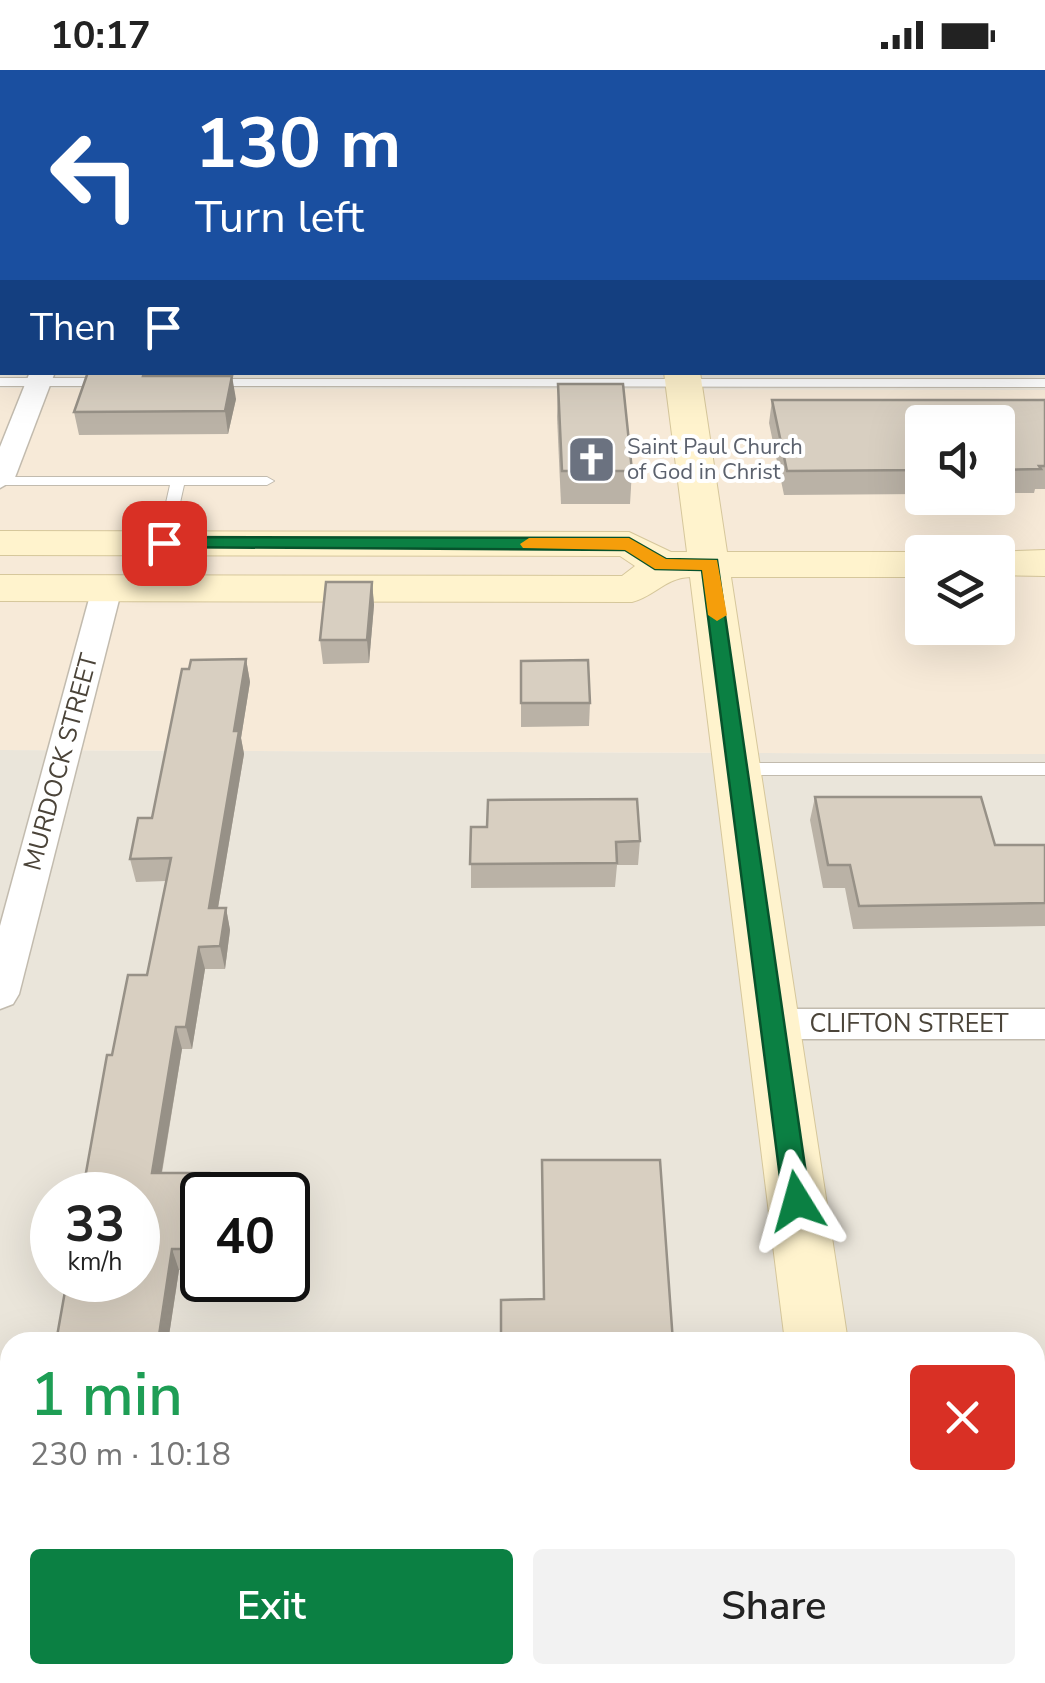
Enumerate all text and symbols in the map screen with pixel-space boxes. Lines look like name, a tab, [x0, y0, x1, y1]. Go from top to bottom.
text: 10:17	[50, 10, 151, 61]
text: 130 m	[195, 96, 401, 192]
icon: left	[30, 110, 160, 240]
text: Turn left	[195, 187, 364, 248]
icon: arrive	[136, 300, 191, 355]
text: Then	[30, 302, 116, 353]
map controls	[905, 405, 1015, 645]
button: sound	[905, 405, 1015, 515]
place label: Saint Paul Church of God in Christ	[627, 432, 803, 487]
church icon: Saint Paul Church of God in Christ	[566, 434, 618, 486]
pin	[122, 501, 207, 586]
icon: arrive	[137, 516, 192, 571]
button: layers	[905, 535, 1015, 645]
street label: MURDOCK STREET	[16, 650, 106, 874]
street label: CLIFTON STREET	[809, 1007, 1009, 1041]
position arrow	[745, 1149, 849, 1253]
speed limit sign: 40	[180, 1172, 310, 1302]
text: 33	[65, 1190, 125, 1259]
text: km/h	[67, 1245, 123, 1279]
text: 1 min	[30, 1354, 183, 1436]
button: close	[910, 1365, 1015, 1470]
text: 230 m · 10:18	[30, 1433, 231, 1476]
button: Exit	[30, 1549, 513, 1664]
button: Share	[533, 1549, 1015, 1664]

